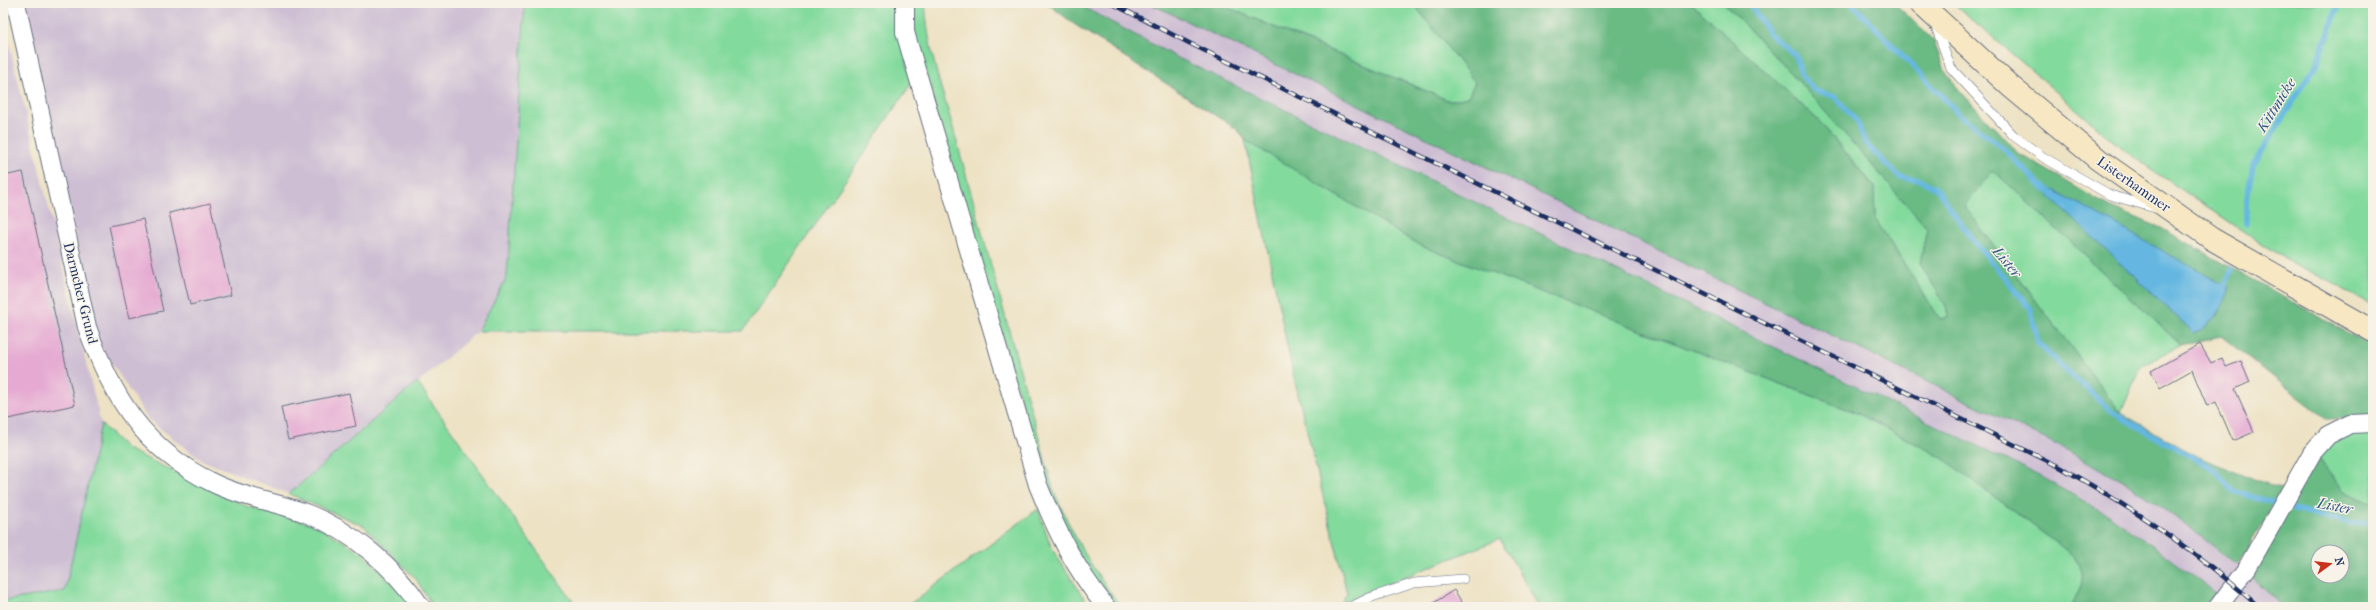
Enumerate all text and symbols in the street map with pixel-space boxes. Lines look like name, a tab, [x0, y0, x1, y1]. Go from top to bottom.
water label: Kittmicke	[2252, 74, 2300, 136]
street label: Listerhammer	[2094, 153, 2174, 216]
street label: Darmcher Grund	[60, 241, 101, 346]
water label: Lister	[1988, 242, 2026, 282]
water label: Lister	[2315, 494, 2355, 518]
north arrow	[2310, 544, 2350, 584]
text: N	[2332, 556, 2347, 568]

